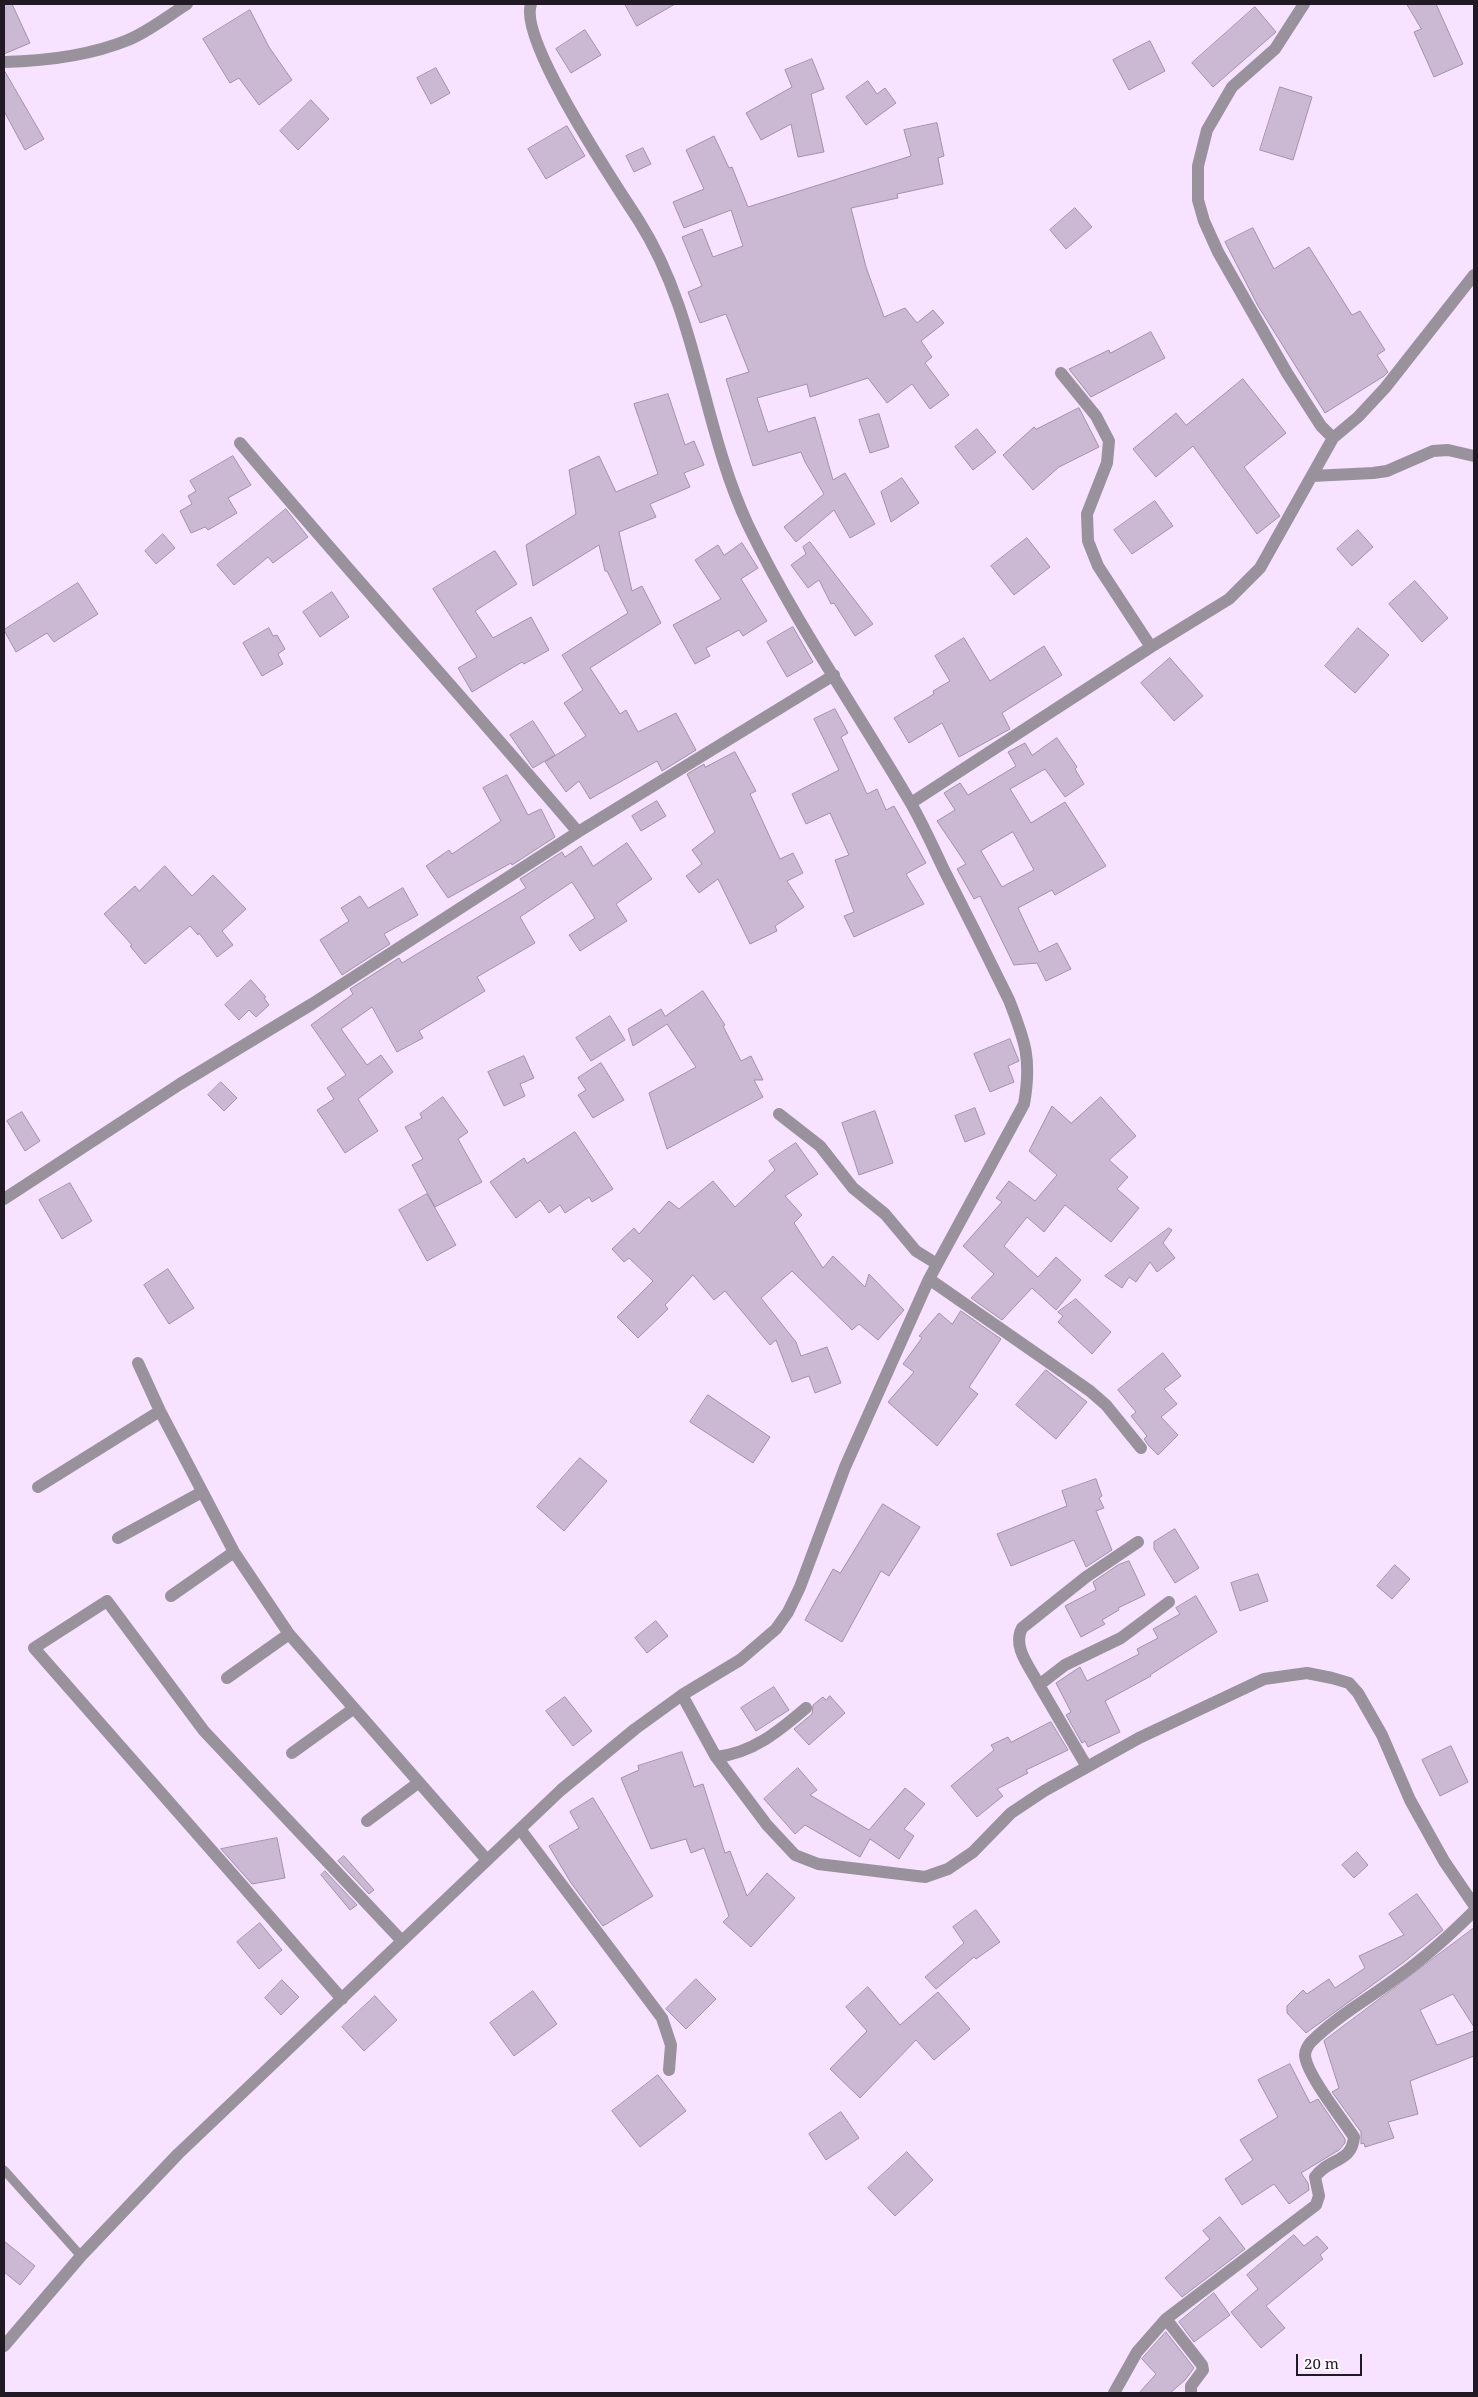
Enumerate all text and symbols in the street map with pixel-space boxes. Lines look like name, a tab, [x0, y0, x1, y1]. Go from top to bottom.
scale bar	[1298, 2344, 1364, 2376]
text: 20 m	[1304, 2353, 1339, 2373]

